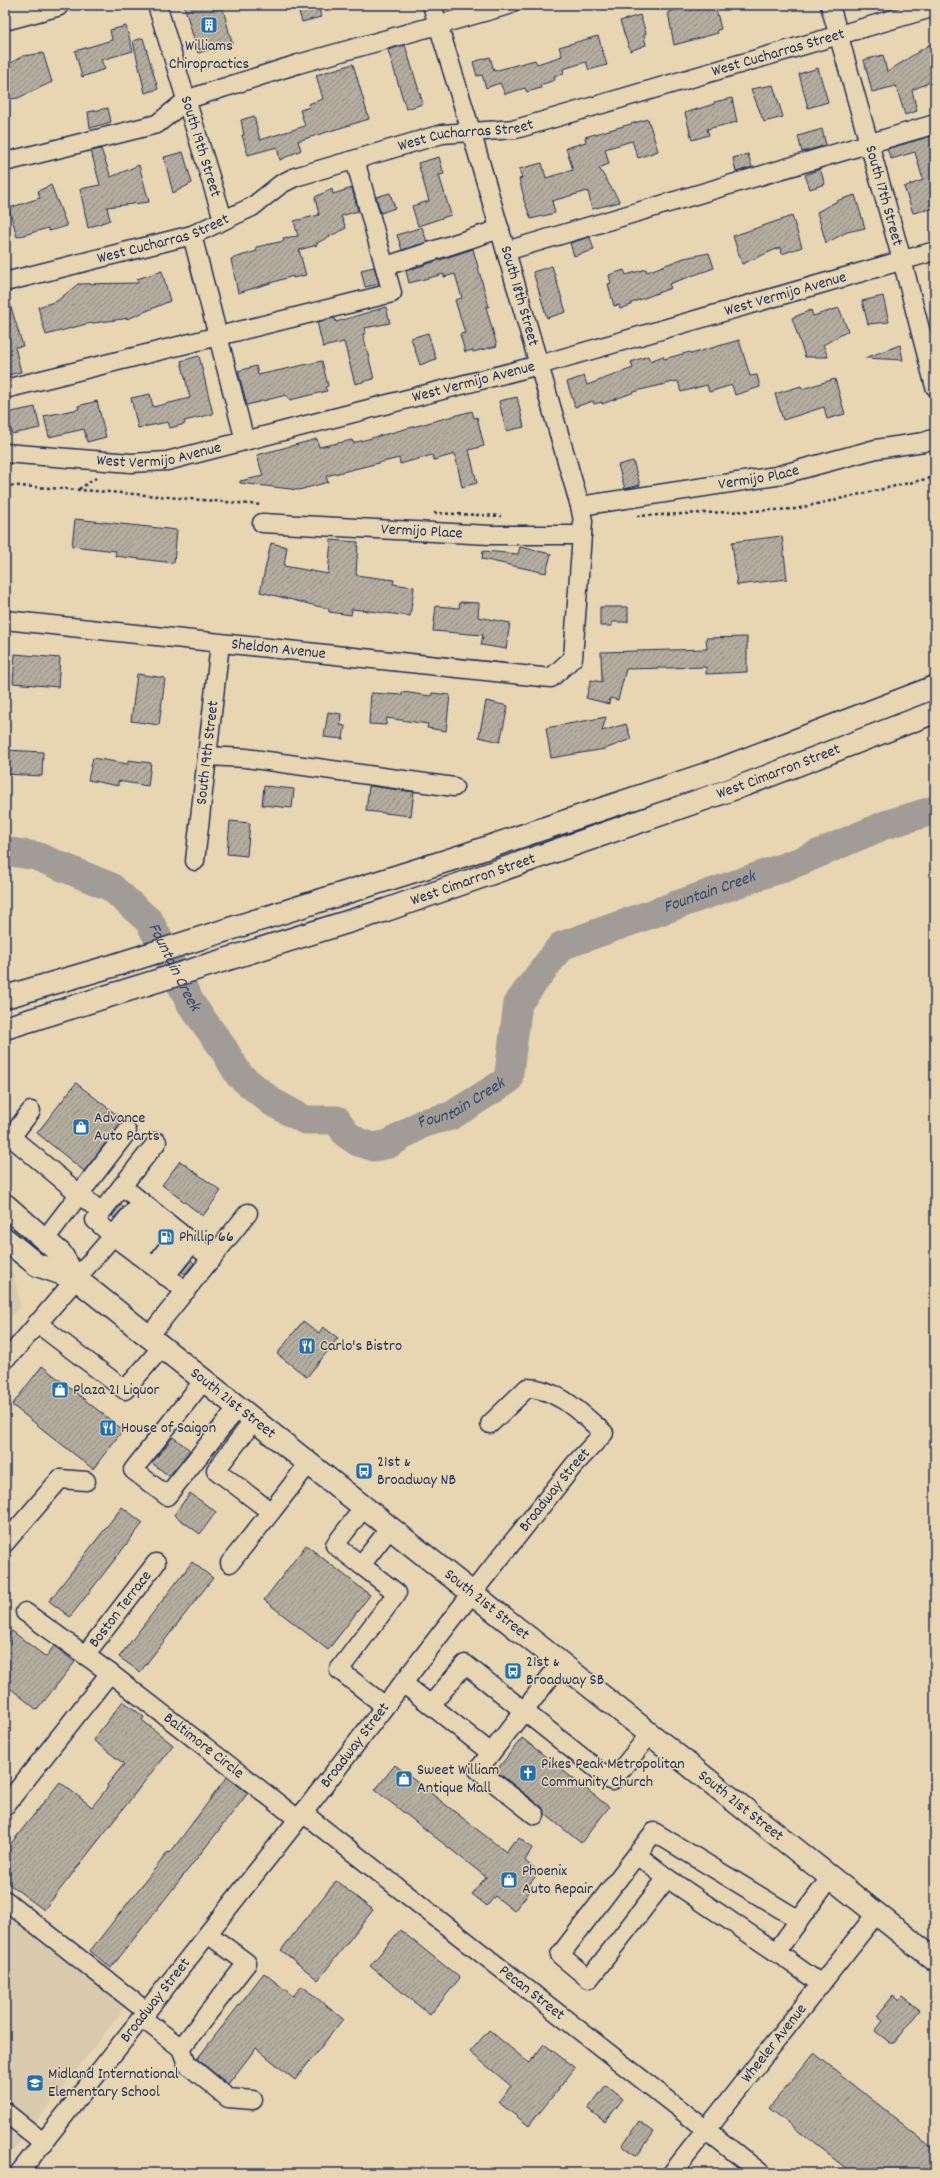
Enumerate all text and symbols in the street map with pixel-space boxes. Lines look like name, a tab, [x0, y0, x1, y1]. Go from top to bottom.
building icon: Williams Chiropractics	[199, 15, 219, 35]
street label: West Cucharras Street	[709, 22, 847, 83]
place label: Williams Chiropractics	[169, 35, 249, 76]
street label: South 19th Street	[174, 93, 227, 200]
street label: West Cucharras Street	[395, 113, 536, 158]
street label: South 17th Street	[859, 143, 909, 249]
street label: West Cucharras Street	[95, 208, 233, 270]
street label: South 18th Street	[494, 243, 544, 349]
street label: West Vermijo Avenue	[722, 266, 849, 323]
street label: West Vermijo Avenue	[410, 355, 537, 409]
street label: West Vermijo Avenue	[96, 436, 224, 475]
street label: Vermijo Place	[717, 459, 802, 496]
street label: Vermijo Place	[380, 518, 463, 545]
street label: Sheldon Avenue	[230, 633, 327, 665]
street label: South 19th Street	[190, 699, 225, 806]
street label: West Cimarron Street	[713, 738, 844, 805]
street label: West Cimarron Street	[407, 847, 539, 912]
water label: Fountain Creek	[661, 865, 761, 921]
water label: Fountain Creek	[141, 919, 206, 1019]
water label: Fountain Creek	[413, 1071, 512, 1136]
place label: Advance Auto Parts	[94, 1107, 160, 1148]
shop icon: Advance Auto Parts	[71, 1117, 91, 1137]
place label: Phillip 66	[179, 1226, 234, 1249]
fuel station icon: Phillip 66	[156, 1227, 176, 1247]
place label: Carlo's Bistro	[320, 1335, 402, 1358]
restaurant icon: Carlo's Bistro	[297, 1336, 317, 1356]
street label: South 21st Street	[185, 1362, 281, 1445]
place label: Plaza 21 Liquor	[73, 1379, 160, 1402]
shop icon: Plaza 21 Liquor	[50, 1380, 70, 1400]
place label: House of Saigon	[121, 1417, 216, 1440]
restaurant icon: House of Saigon	[98, 1418, 118, 1438]
street label: Broadway Street	[513, 1443, 596, 1537]
place label: 21st & Broadway NB	[377, 1451, 456, 1492]
bus stop icon: 21st & Broadway NB	[354, 1461, 374, 1481]
street label: South 21st Street	[439, 1563, 535, 1646]
street label: Boston Terrace	[83, 1566, 158, 1652]
place label: 21st & Broadway SB	[526, 1651, 604, 1692]
bus stop icon: 21st & Broadway SB	[503, 1661, 523, 1681]
street label: Broadway Street	[315, 1697, 395, 1793]
street label: Baltimore Circle	[158, 1707, 249, 1784]
place label: Pikes Peak Metropolitan Community Church	[541, 1753, 685, 1794]
place label: Sweet William Antique Mall	[417, 1759, 499, 1800]
church icon: Pikes Peak Metropolitan Community Church	[518, 1763, 538, 1783]
street label: South 21st Street	[693, 1765, 789, 1847]
shop icon: Sweet William Antique Mall	[394, 1769, 414, 1789]
place label: Phoenix Auto Repair	[522, 1860, 593, 1901]
shop icon: Phoenix Auto Repair	[499, 1870, 519, 1890]
street label: Broadway Street	[114, 1953, 196, 2048]
street label: Pecan Street	[494, 1960, 570, 2026]
street label: Wheeler Avenue	[736, 1999, 812, 2088]
place label: Midland International Elementary School	[48, 2063, 179, 2104]
school or university icon: Midland International Elementary School	[25, 2073, 45, 2093]

